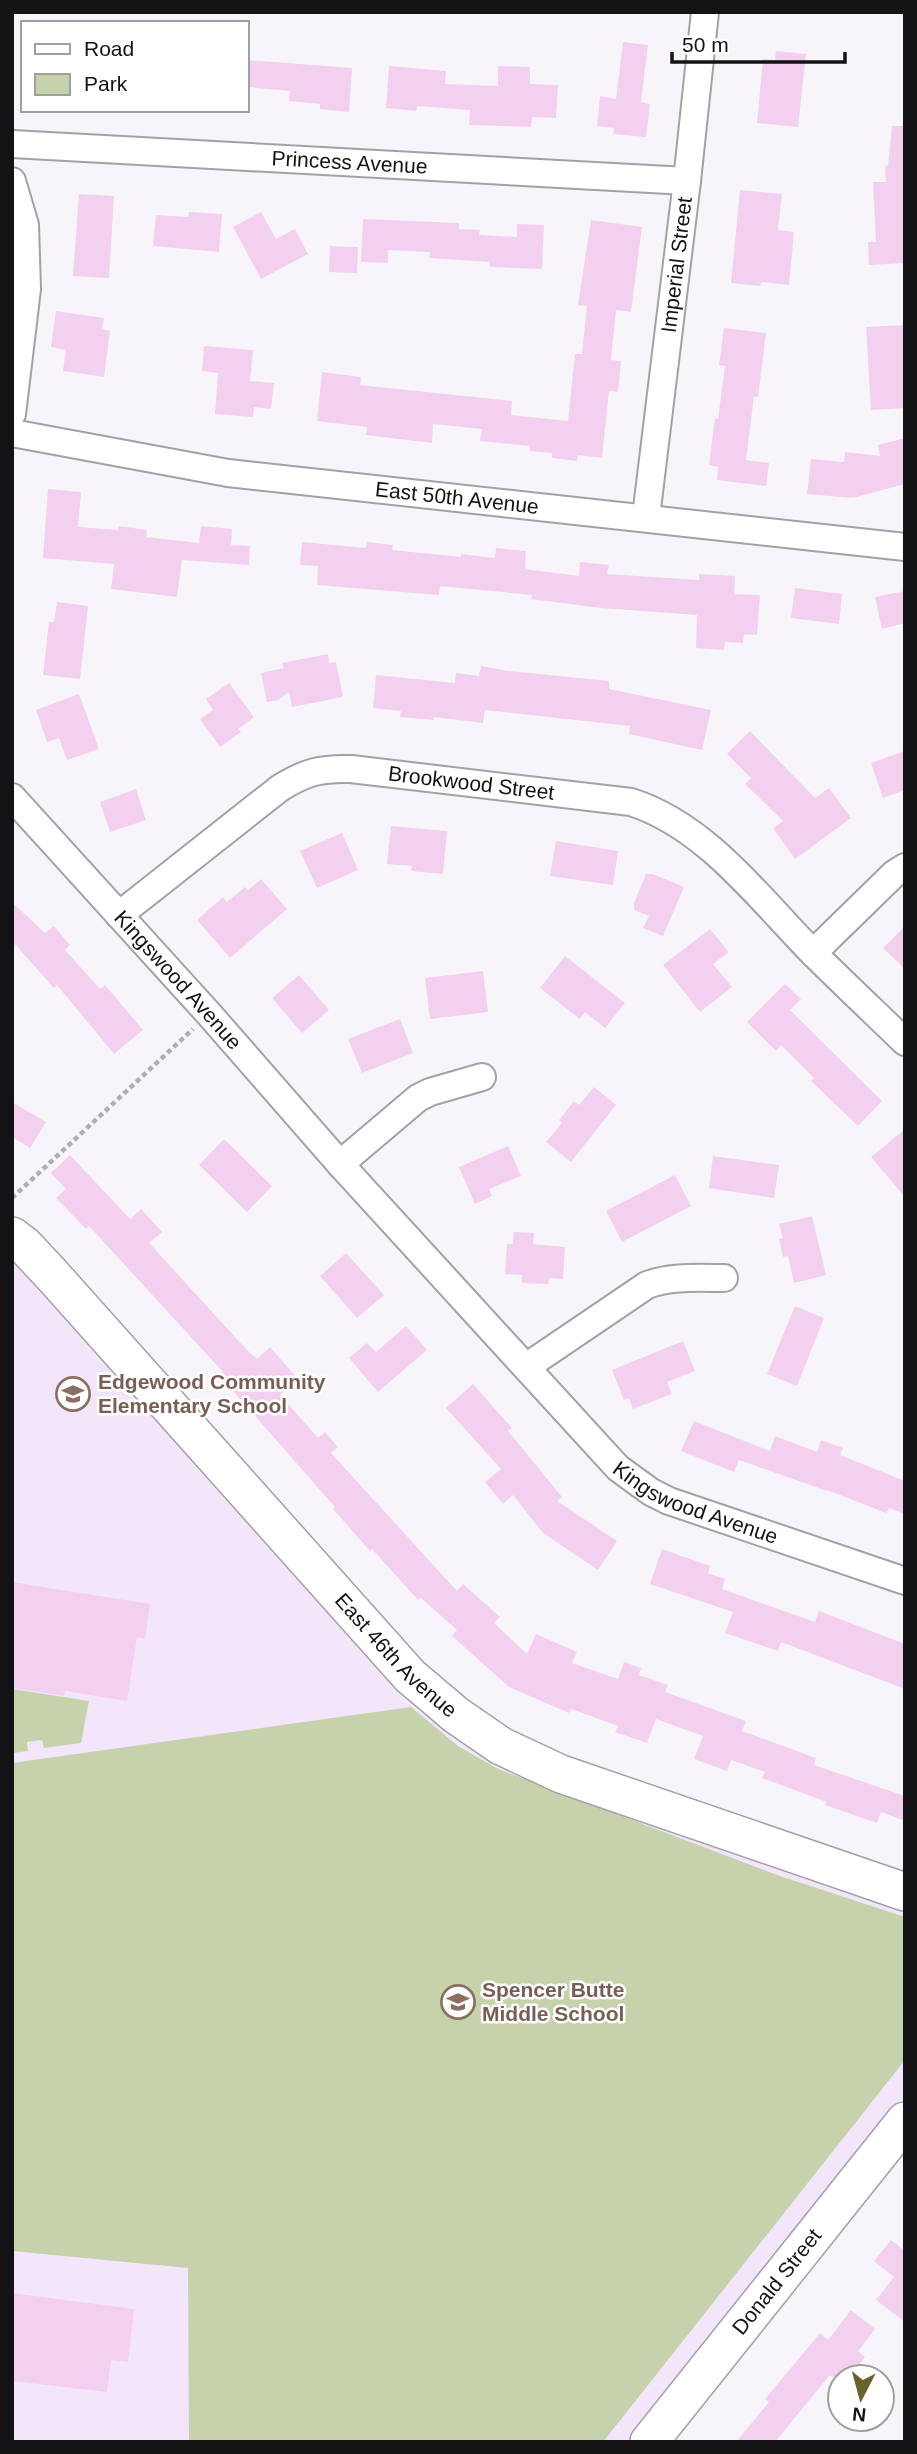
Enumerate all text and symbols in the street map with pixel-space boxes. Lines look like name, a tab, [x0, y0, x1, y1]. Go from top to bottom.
legend	[21, 21, 248, 112]
scale bar	[672, 21, 845, 65]
text: 50 m	[682, 33, 729, 56]
text: Road	[84, 37, 134, 60]
text: Park	[84, 72, 128, 95]
street label: Princess Avenue	[271, 146, 428, 178]
street label: Imperial Street	[657, 195, 696, 334]
street label: East 50th Avenue	[374, 477, 540, 518]
street label: Brookwood Street	[387, 761, 556, 804]
street label: Kingswood Avenue	[110, 906, 246, 1054]
place label: Edgewood Community Elementary School	[98, 1370, 326, 1417]
school or university icon: Edgewood Community Elementary School	[54, 1375, 92, 1413]
street label: Kingswood Avenue	[609, 1456, 781, 1548]
street label: East 46th Avenue	[331, 1588, 462, 1722]
place label: Spencer Butte Middle School	[482, 1978, 624, 2025]
school or university icon: Spencer Butte Middle School	[439, 1983, 477, 2021]
street label: Donald Street	[727, 2224, 826, 2339]
north arrow	[826, 2363, 896, 2433]
text: N	[851, 2403, 867, 2426]

